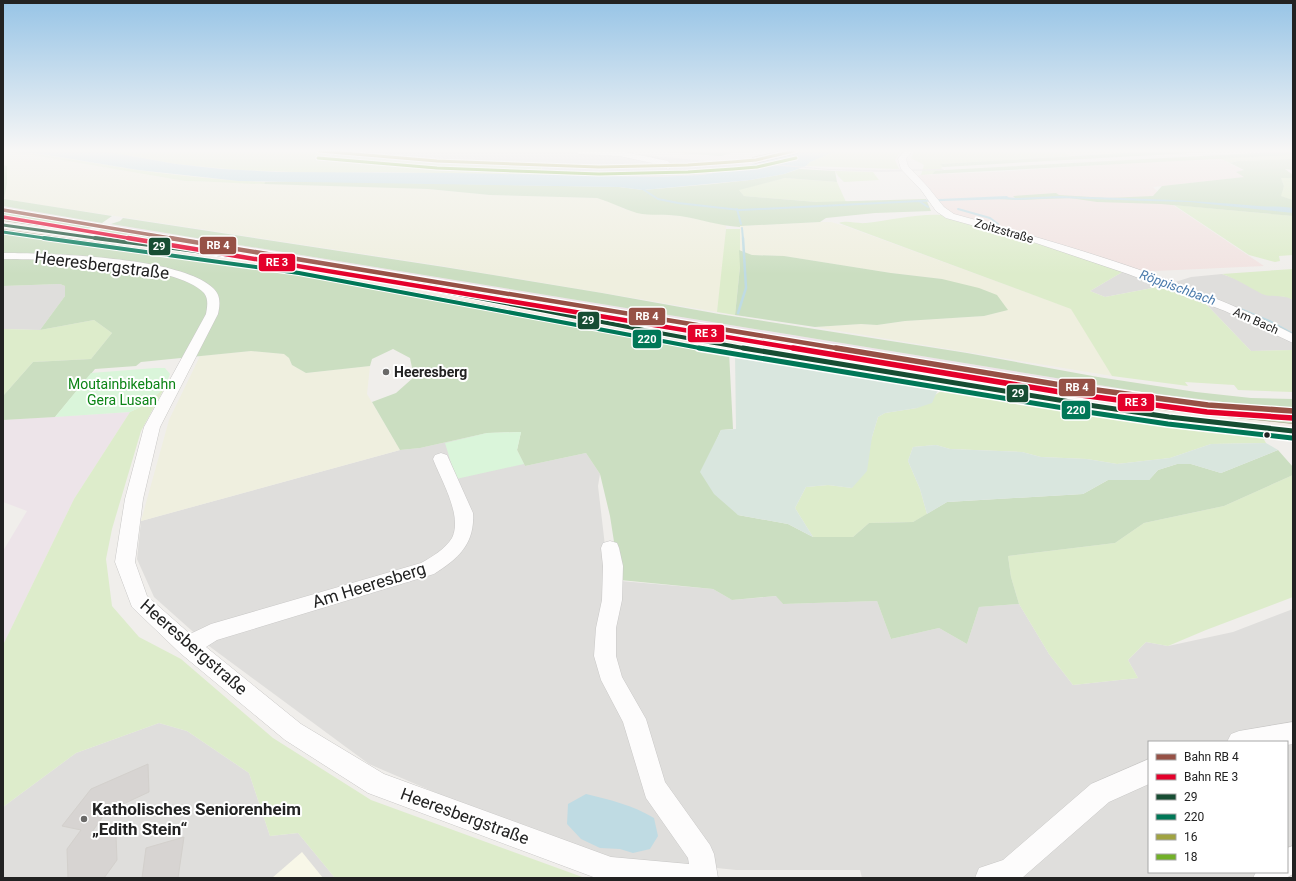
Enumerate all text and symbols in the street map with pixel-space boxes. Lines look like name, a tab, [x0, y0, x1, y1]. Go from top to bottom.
street label: Zoitzstraße	[973, 216, 1035, 246]
line badge: RB 4	[199, 236, 237, 255]
line badge: 29	[148, 237, 171, 256]
text: RB 4	[206, 239, 230, 252]
text: 29	[153, 240, 165, 253]
street label: Heeresbergstraße	[34, 247, 170, 283]
line badge: RE 3	[258, 253, 296, 272]
text: RE 3	[266, 256, 288, 269]
water label: Röppischbach	[1138, 267, 1218, 308]
street label: Am Bach	[1231, 305, 1281, 337]
line badge: RB 4	[628, 307, 666, 326]
text: RB 4	[635, 310, 659, 323]
line badge: 29	[577, 311, 600, 330]
text: 29	[582, 314, 594, 327]
line badge: RE 3	[687, 324, 725, 343]
text: RE 3	[695, 327, 717, 340]
line badge: 220	[632, 329, 662, 349]
text: 220	[638, 333, 656, 346]
place label: Heeresberg	[394, 364, 467, 380]
marker: Heeresberg	[381, 367, 391, 377]
park label: Moutainbikebahn Gera Lusan	[68, 376, 176, 408]
line badge: RB 4	[1058, 378, 1096, 397]
text: RB 4	[1065, 381, 1089, 394]
line badge: 29	[1006, 384, 1029, 403]
text: 29	[1012, 387, 1024, 400]
line badge: RE 3	[1117, 393, 1155, 412]
text: RE 3	[1125, 396, 1147, 409]
line badge: 220	[1061, 400, 1091, 420]
text: 220	[1067, 404, 1085, 417]
unlabelled marker	[1262, 430, 1272, 440]
street label: Am Heeresberg	[310, 558, 428, 612]
street label: Heeresbergstraße	[136, 595, 252, 699]
legend	[1148, 741, 1288, 873]
text: Bahn RB 4	[1184, 750, 1239, 764]
text: Bahn RE 3	[1184, 770, 1238, 784]
street label: Heeresbergstraße	[398, 783, 532, 849]
text: 29	[1184, 790, 1198, 804]
place label: Katholisches Seniorenheim „Edith Stein“	[92, 799, 301, 839]
text: 220	[1184, 810, 1204, 824]
marker: Katholisches Seniorenheim „Edith Stein“	[79, 814, 89, 824]
text: 16	[1184, 830, 1198, 844]
text: 18	[1184, 850, 1198, 864]

